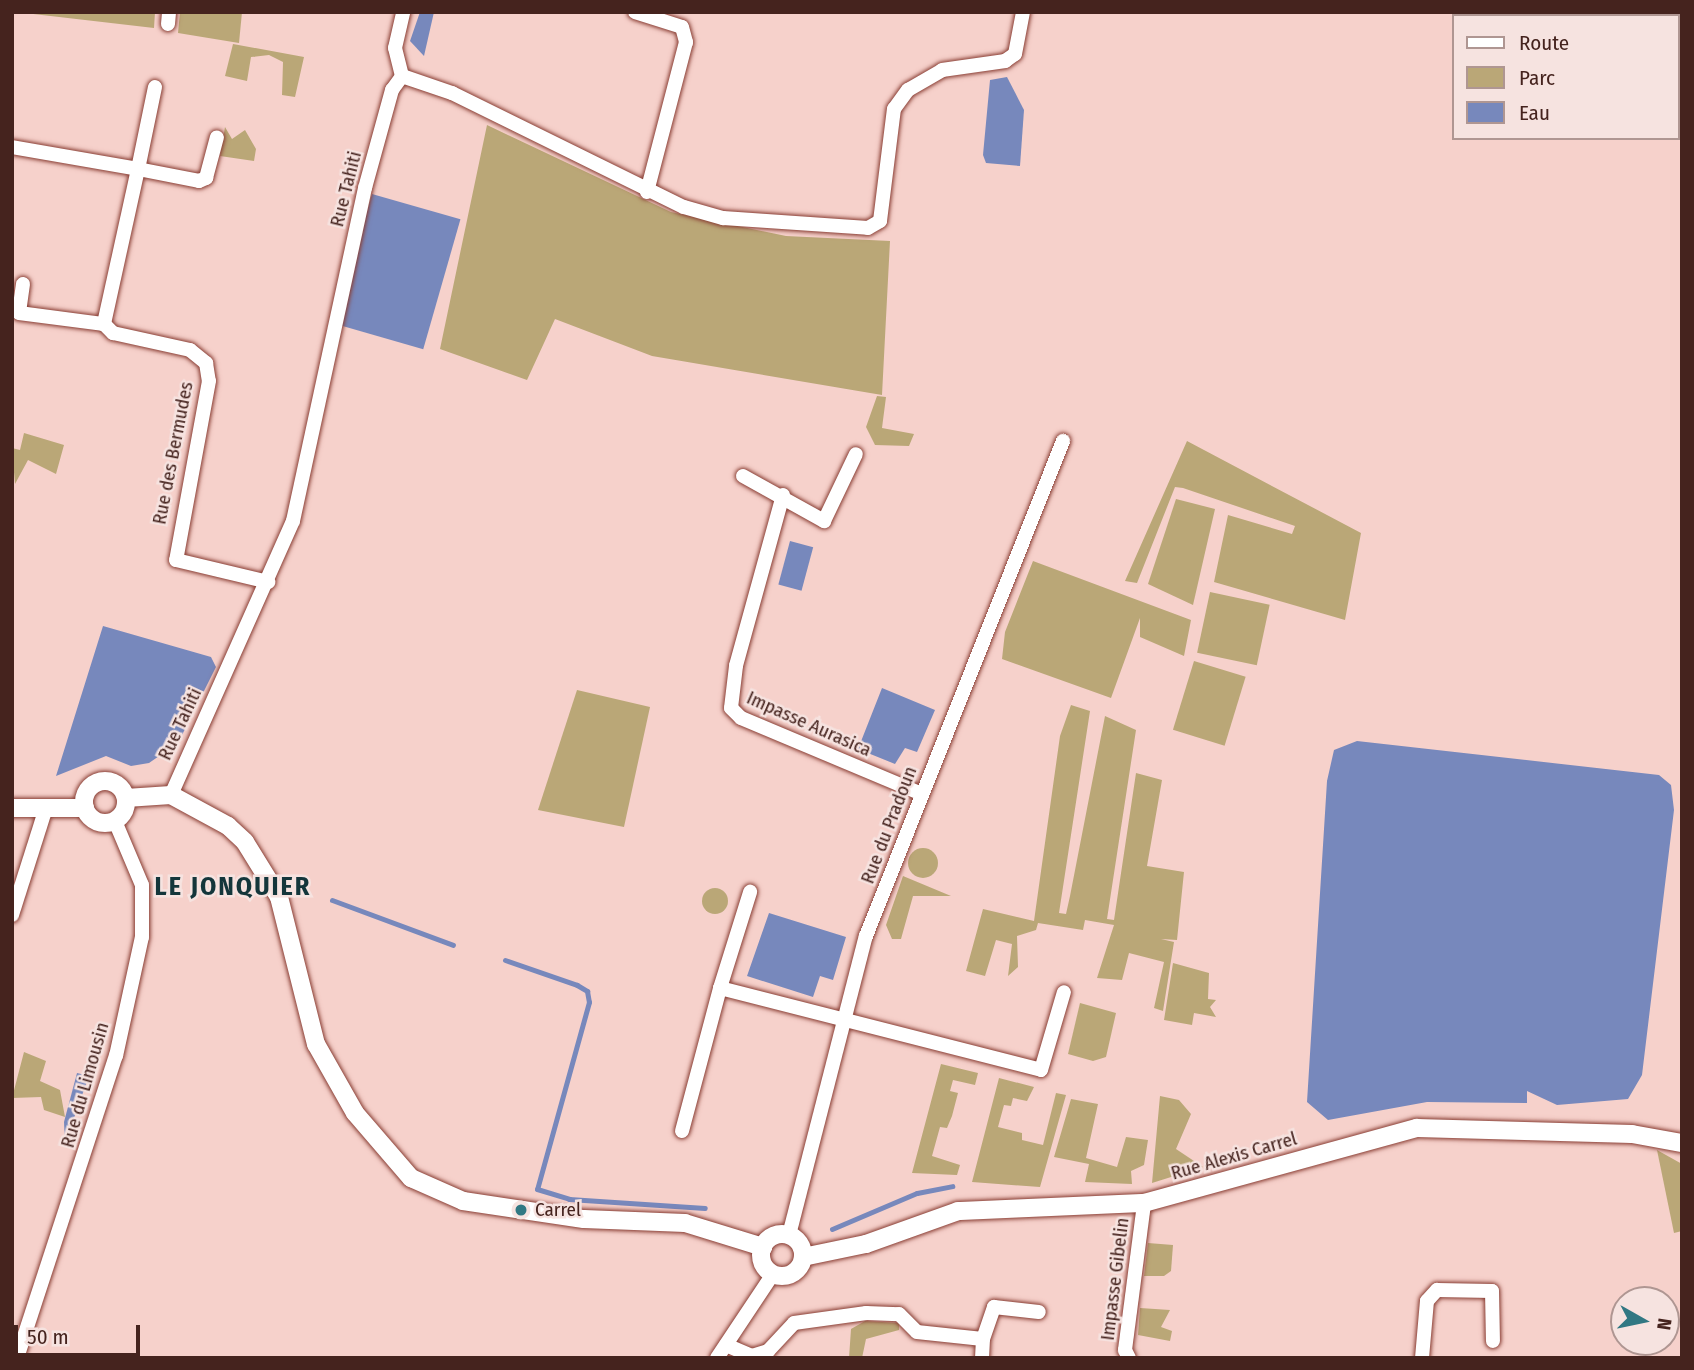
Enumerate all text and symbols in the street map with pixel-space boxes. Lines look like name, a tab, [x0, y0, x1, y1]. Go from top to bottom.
legend	[1452, 14, 1680, 140]
text: Route	[1519, 30, 1569, 56]
text: Parc	[1519, 65, 1555, 91]
text: Eau	[1519, 100, 1550, 126]
street label: Rue Tahiti	[326, 149, 366, 229]
street label: Rue des Bermudes	[148, 380, 198, 526]
street label: Rue Tahiti	[153, 684, 207, 764]
street label: Impasse Aurasica	[743, 686, 875, 762]
street label: Rue du Pradoun	[856, 763, 922, 887]
district label: LE JONQUIER	[156, 871, 310, 903]
street label: Rue du Limousin	[56, 1020, 114, 1150]
street label: Rue Alexis Carrel	[1168, 1127, 1300, 1185]
place label: Carrel	[535, 1199, 581, 1221]
marker: Carrel	[513, 1202, 529, 1218]
street label: Impasse Gibelin	[1096, 1216, 1134, 1342]
north arrow	[1610, 1286, 1680, 1356]
scale bar	[18, 1310, 144, 1354]
text: N	[1652, 1317, 1677, 1331]
text: 50 m	[27, 1324, 69, 1350]

